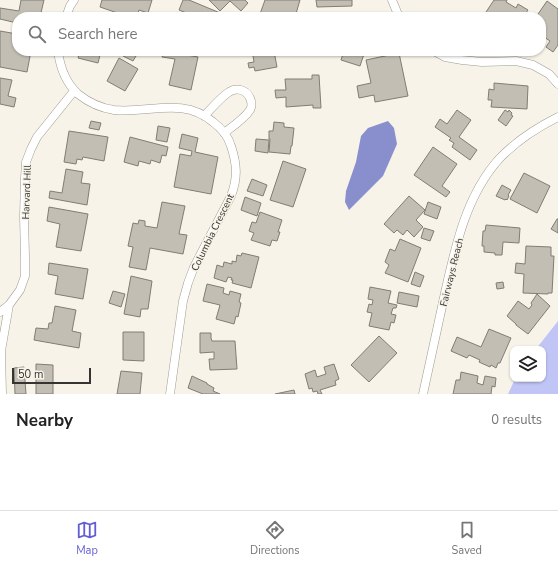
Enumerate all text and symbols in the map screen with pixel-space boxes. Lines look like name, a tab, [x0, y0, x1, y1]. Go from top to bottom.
search box	[12, 12, 546, 56]
icon: search	[26, 23, 48, 45]
text: Search here	[58, 24, 138, 44]
street label: Harvard Hill	[19, 164, 35, 220]
street label: Columbia Crescent	[188, 191, 238, 273]
street label: Fairways Reach	[437, 236, 467, 308]
map controls	[510, 346, 546, 382]
button: layers	[510, 346, 546, 382]
scale bar	[12, 366, 91, 385]
text: 50 m	[18, 367, 43, 382]
text: Nearby	[16, 409, 73, 432]
text: 0 results	[491, 411, 542, 429]
tab: Map	[76, 519, 98, 558]
tab: Directions	[250, 519, 300, 558]
tab: Saved	[452, 519, 482, 558]

